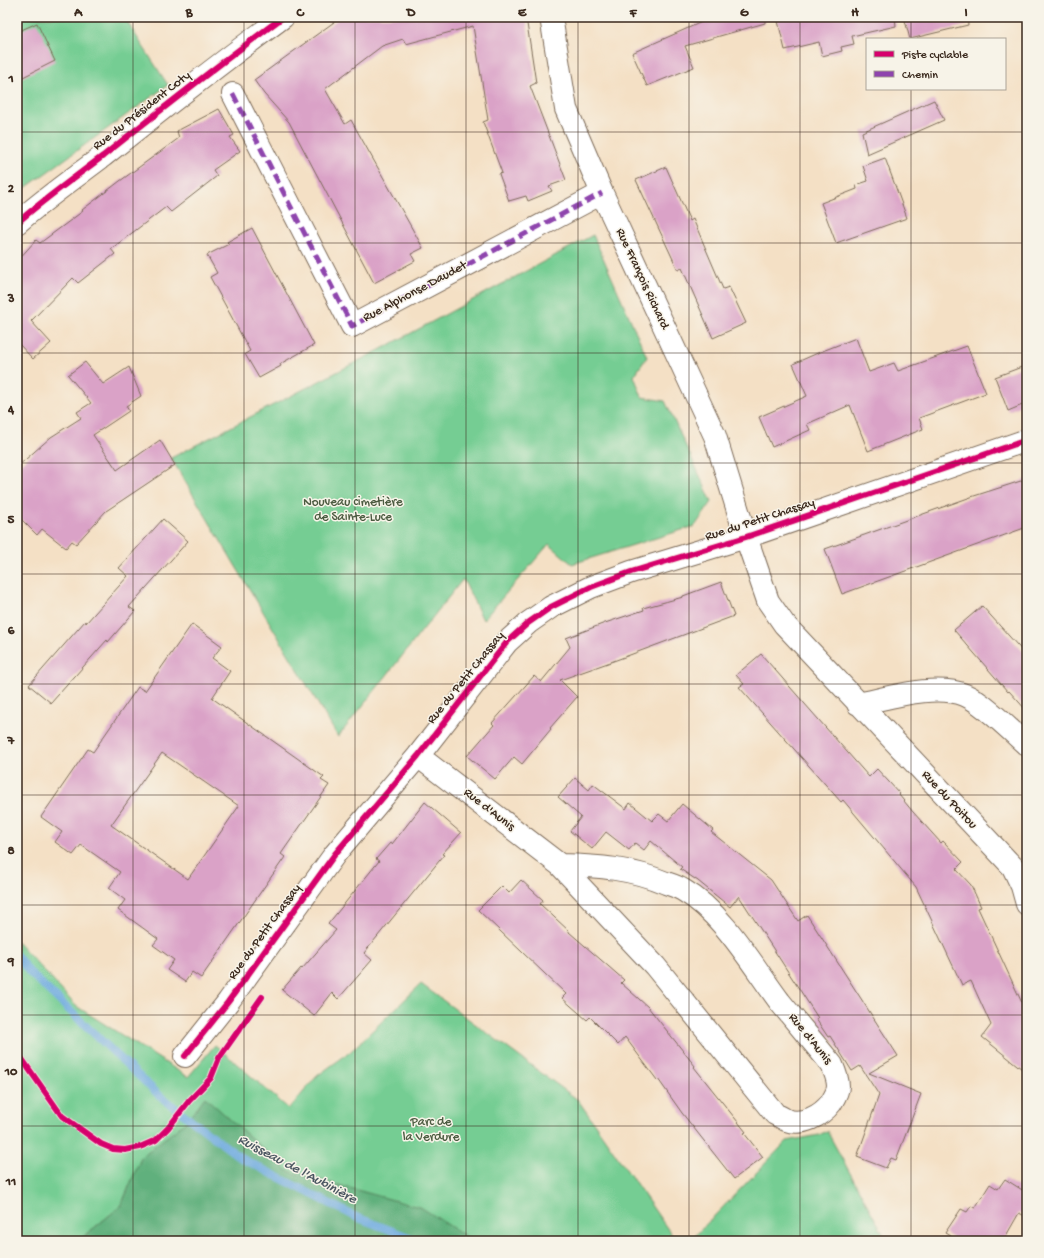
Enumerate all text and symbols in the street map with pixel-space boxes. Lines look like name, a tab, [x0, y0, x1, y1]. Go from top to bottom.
text: A	[73, 6, 83, 21]
text: B	[185, 6, 194, 21]
text: C	[295, 6, 305, 21]
text: D	[406, 6, 416, 21]
text: E	[518, 6, 527, 21]
text: F	[629, 6, 638, 21]
text: G	[740, 6, 749, 21]
text: H	[851, 6, 859, 21]
text: I	[964, 6, 968, 21]
legend	[866, 38, 1006, 90]
text: Piste cyclable	[901, 49, 969, 63]
street label: Rue du Président Coty	[90, 68, 194, 154]
text: Chemin	[902, 69, 938, 83]
text: 1	[7, 72, 14, 87]
text: 2	[8, 182, 15, 197]
street label: Rue François Richard	[612, 226, 673, 333]
street label: Rue Alphonse Daudet	[360, 257, 471, 326]
text: 3	[7, 292, 15, 307]
text: 4	[7, 403, 15, 418]
park label: Nouveau cimetière de Sainte-Luce	[303, 495, 403, 525]
street label: Rue du Petit Chassay	[703, 495, 817, 545]
text: 5	[8, 513, 15, 528]
text: 6	[8, 624, 15, 639]
street label: Rue du Petit Chassay	[424, 628, 508, 727]
text: 7	[7, 734, 16, 749]
street label: Rue du Poitou	[918, 768, 980, 832]
street label: Rue d'Aunis	[460, 785, 519, 835]
text: 8	[7, 844, 15, 859]
street label: Rue du Petit Chassay	[225, 881, 305, 983]
text: 9	[7, 955, 15, 970]
street label: Rue d'Aunis	[785, 1011, 836, 1068]
text: 10	[4, 1065, 18, 1080]
park label: Parc de la Verdure	[403, 1115, 460, 1145]
water label: Ruisseau de l'Aubinière	[235, 1132, 360, 1209]
text: 11	[5, 1175, 16, 1190]

